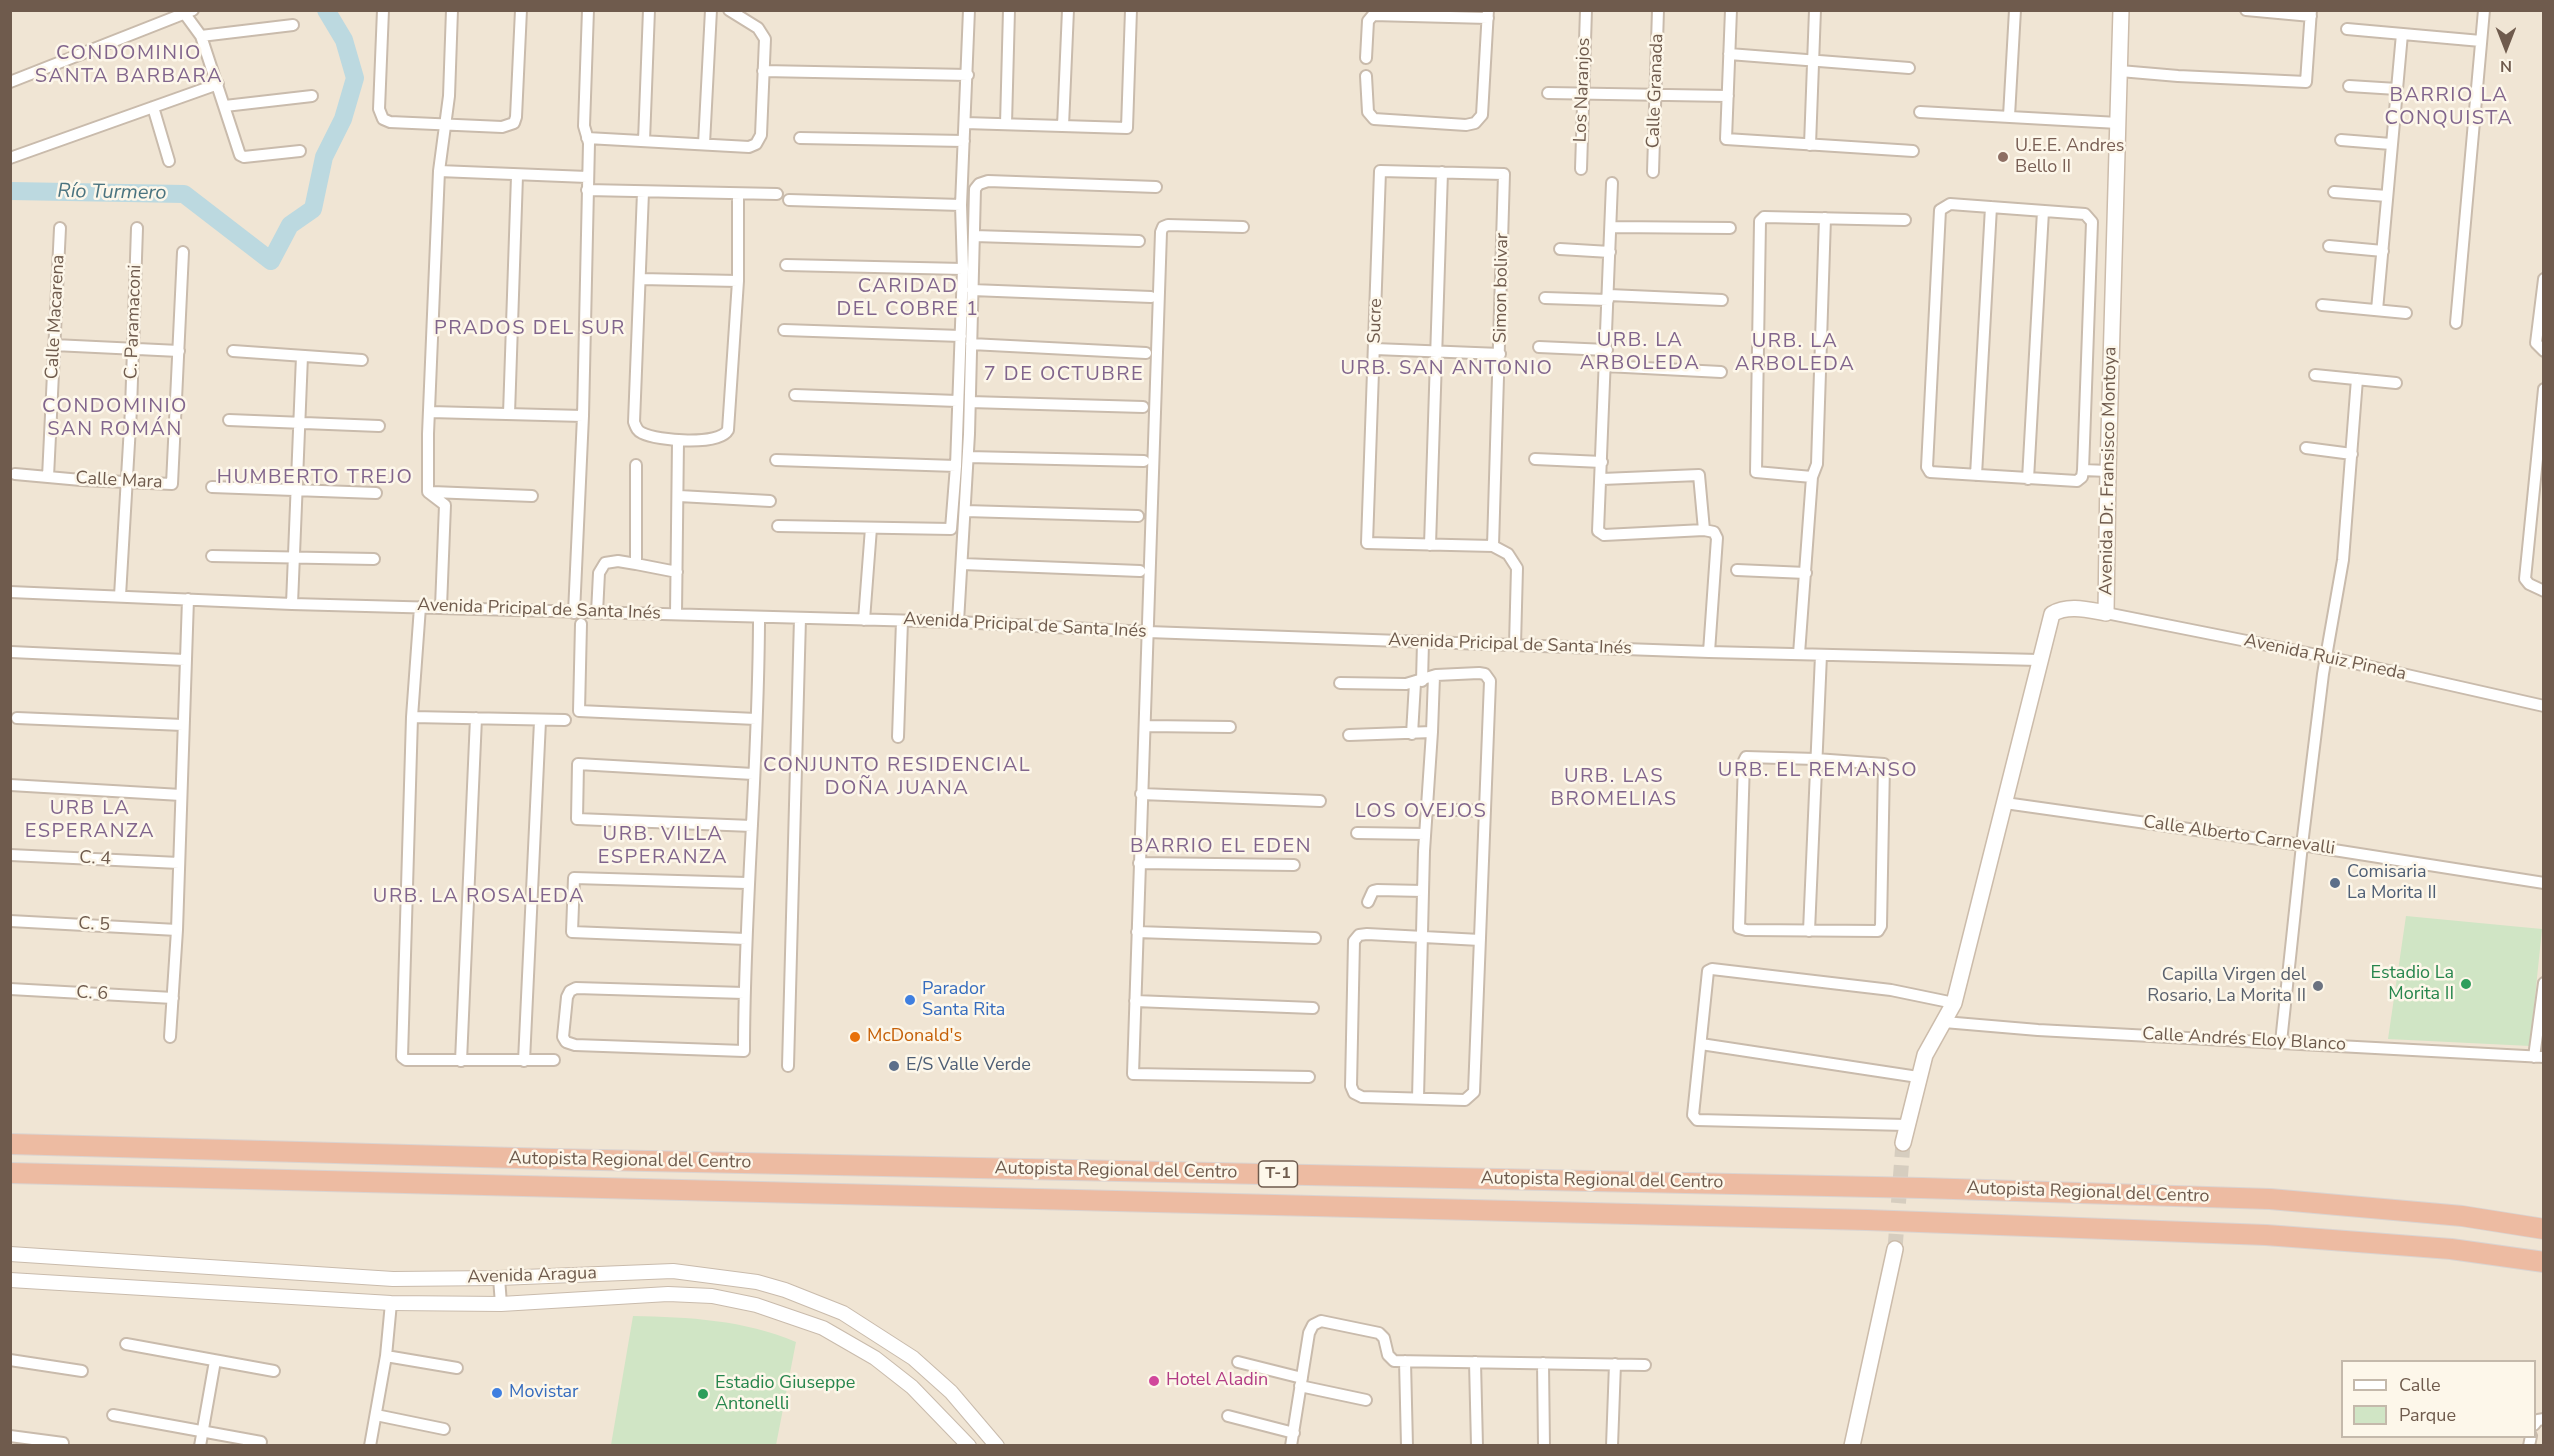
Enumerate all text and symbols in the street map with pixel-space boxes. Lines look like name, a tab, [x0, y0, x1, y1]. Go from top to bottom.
north arrow	[2476, 18, 2536, 78]
street label: Calle Granada	[1643, 33, 1669, 149]
street label: Los Naranjos	[1570, 37, 1596, 143]
district label: CONDOMINIO SANTA BARBARA	[35, 42, 223, 89]
text: N	[2500, 55, 2512, 77]
district label: BARRIO LA CONQUISTA	[2385, 84, 2513, 131]
place label: U.E.E. Andres Bello II	[2015, 136, 2124, 178]
marker: U.E.E. Andres Bello II	[1996, 150, 2010, 164]
water label: Río Turmero	[57, 180, 167, 206]
street label: Simon bolivar	[1490, 233, 1514, 343]
street label: Calle Macarena	[42, 254, 70, 380]
street label: C. Paramaconi	[121, 264, 147, 380]
district label: CARIDAD DEL COBRE 1	[836, 275, 980, 322]
street label: Sucre	[1364, 298, 1388, 344]
district label: PRADOS DEL SUR	[434, 317, 626, 341]
district label: URB. LA ARBOLEDA	[1580, 329, 1700, 376]
district label: URB. LA ARBOLEDA	[1735, 330, 1855, 377]
street label: Avenida Dr. Fransisco Montoya	[2096, 346, 2122, 596]
district label: URB. SAN ANTONIO	[1341, 357, 1553, 381]
district label: 7 DE OCTUBRE	[984, 363, 1144, 387]
district label: CONDOMINIO SAN ROMÁN	[42, 395, 188, 442]
district label: HUMBERTO TREJO	[217, 466, 413, 490]
street label: Calle Mara	[75, 468, 163, 494]
street label: Avenida Pricipal de Santa Inés	[417, 595, 661, 625]
street label: Avenida Pricipal de Santa Inés	[903, 609, 1147, 643]
street label: Avenida Pricipal de Santa Inés	[1388, 630, 1632, 660]
street label: Avenida Ruiz Pineda	[2242, 630, 2408, 686]
district label: CONJUNTO RESIDENCIAL DOÑA JUANA	[763, 754, 1031, 801]
district label: URB. EL REMANSO	[1718, 759, 1918, 783]
district label: URB. LAS BROMELIAS	[1550, 765, 1678, 812]
district label: URB LA ESPERANZA	[25, 797, 155, 844]
district label: LOS OVEJOS	[1355, 800, 1487, 824]
street label: Calle Alberto Carnevalli	[2142, 812, 2336, 860]
district label: URB. VILLA ESPERANZA	[598, 823, 728, 870]
district label: BARRIO EL EDEN	[1130, 835, 1312, 859]
street label: C. 4	[79, 847, 111, 871]
place label: Comisaria La Morita II	[2347, 862, 2437, 904]
marker: Comisaria La Morita II	[2328, 876, 2342, 890]
district label: URB. LA ROSALEDA	[373, 885, 585, 909]
street label: C. 5	[78, 913, 110, 937]
place label: Estadio La Morita II	[2371, 963, 2454, 1006]
place label: Capilla Virgen del Rosario, La Morita II	[2147, 965, 2306, 1008]
marker: Estadio La Morita II	[2459, 977, 2473, 991]
place label: Parador Santa Rita	[922, 979, 1005, 1022]
marker: Capilla Virgen del Rosario, La Morita II	[2311, 979, 2325, 993]
street label: C. 6	[76, 982, 108, 1006]
marker: Parador Santa Rita	[903, 993, 917, 1007]
street label: Calle Andrés Eloy Blanco	[2142, 1024, 2346, 1056]
place label: McDonald's	[867, 1026, 962, 1048]
marker: McDonald's	[848, 1030, 862, 1044]
place label: E/S Valle Verde	[906, 1055, 1031, 1077]
marker: E/S Valle Verde	[887, 1059, 901, 1073]
street label: Autopista Regional del Centro	[508, 1148, 752, 1174]
street label: Autopista Regional del Centro	[994, 1158, 1238, 1184]
road number: T-1	[1258, 1161, 1298, 1187]
street label: Autopista Regional del Centro	[1480, 1168, 1724, 1194]
street label: Autopista Regional del Centro	[1966, 1178, 2210, 1208]
street label: Avenida Aragua	[467, 1263, 597, 1289]
legend	[2341, 1360, 2536, 1438]
place label: Hotel Aladin	[1166, 1370, 1268, 1392]
place label: Estadio Giuseppe Antonelli	[715, 1373, 855, 1416]
text: Calle	[2399, 1373, 2441, 1397]
marker: Hotel Aladin	[1147, 1374, 1161, 1388]
place label: Movistar	[509, 1382, 579, 1404]
marker: Movistar	[490, 1386, 504, 1400]
marker: Estadio Giuseppe Antonelli	[696, 1387, 710, 1401]
text: Parque	[2399, 1403, 2456, 1427]

